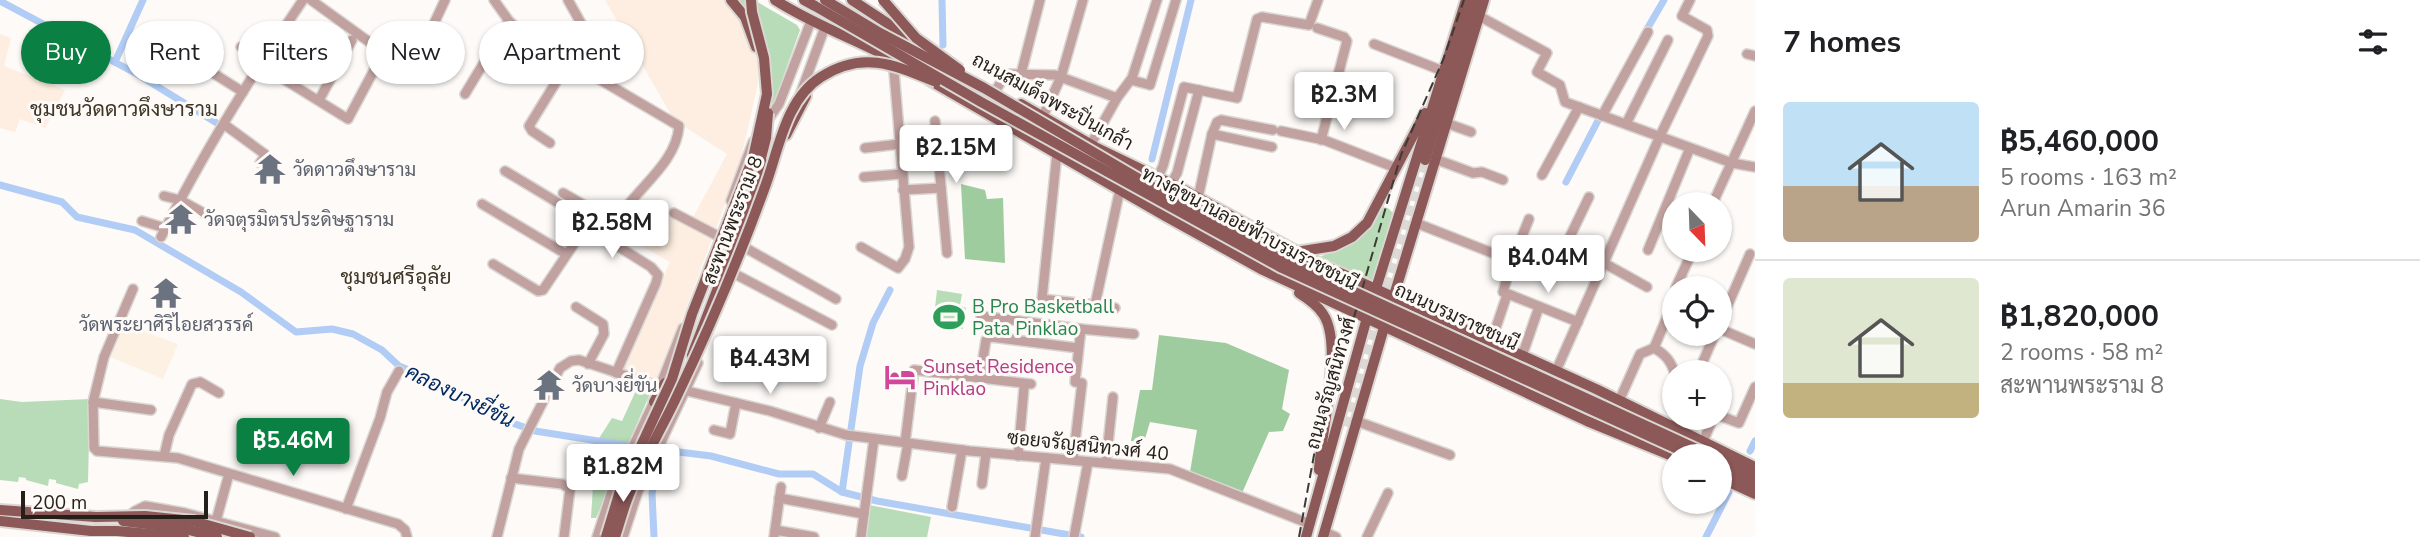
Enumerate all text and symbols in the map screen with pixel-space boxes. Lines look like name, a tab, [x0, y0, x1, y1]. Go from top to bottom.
chip: Buy	[21, 21, 111, 84]
chip: Rent	[125, 21, 224, 84]
chip: Filters	[238, 21, 352, 84]
chip: New	[366, 21, 465, 84]
chip: Apartment	[479, 21, 644, 84]
text: 7 homes	[1783, 22, 1901, 63]
icon: filters	[2354, 23, 2392, 61]
street label: ถนนสมเด็จพระปิ่นเกล้า	[967, 43, 1140, 157]
pin: ฿2.3M	[1295, 72, 1393, 132]
text: ฿2.3M	[1310, 79, 1378, 110]
district label: ชุมชนวัดดาวดึงษาราม	[30, 95, 218, 123]
text: ฿5,460,000	[2000, 121, 2159, 162]
pin: ฿2.15M	[899, 125, 1013, 185]
icon: home	[1839, 130, 1923, 214]
text: ฿2.15M	[916, 132, 996, 163]
temple icon: วัดดาวดึงษาราม	[253, 152, 287, 186]
street label: สะพานพระราม 8	[697, 152, 769, 288]
place label: วัดดาวดึงษาราม	[293, 157, 416, 183]
street label: ทางคู่ขนานลอยฟ้าบรมราชชนนี	[1137, 161, 1362, 297]
text: 5 rooms · 163 m²	[2000, 162, 2177, 193]
north arrow	[1662, 192, 1732, 262]
map controls	[1662, 192, 1732, 514]
text: Arun Amarin 36	[2000, 193, 2166, 224]
pin: ฿2.58M	[555, 201, 669, 260]
temple icon: วัดจตุรมิตรประดิษฐาราม	[164, 202, 198, 236]
place label: วัดจตุรมิตรประดิษฐาราม	[204, 207, 394, 233]
text: ฿2.58M	[572, 207, 652, 238]
pin: ฿4.04M	[1491, 236, 1605, 295]
text: ฿4.04M	[1508, 242, 1588, 273]
district label: ชุมชนศรีอุลัย	[340, 263, 452, 291]
temple icon: วัดพระยาศิริไอยสวรรค์	[149, 276, 183, 310]
button: locate	[1662, 276, 1732, 346]
street label: ถนนบรมราชชนนี	[1390, 277, 1523, 357]
place label: B Pro Basketball Pata Pinklao	[972, 294, 1115, 342]
text: ฿1,820,000	[2000, 296, 2159, 337]
sports icon: B Pro Basketball Pata Pinklao	[932, 300, 966, 334]
icon: home	[1839, 306, 1923, 390]
place label: วัดพระยาศิริไอยสวรรค์	[79, 312, 253, 338]
street label: ถนนจรัญสนิทวงศ์	[1300, 314, 1362, 452]
pin: ฿4.43M	[713, 336, 827, 396]
text: 2 rooms · 58 m²	[2000, 337, 2163, 368]
text: ฿4.43M	[730, 343, 810, 374]
water label: คลองบางยี่ขัน	[401, 352, 522, 435]
place label: Sunset Residence Pinklao	[923, 354, 1074, 402]
hotel icon: Sunset Residence Pinklao	[883, 360, 917, 394]
button: +	[1662, 360, 1732, 430]
temple icon: วัดบางยี่ขัน	[532, 368, 566, 402]
place label: วัดบางยี่ขัน	[572, 368, 657, 399]
text: สะพานพระราม 8	[2000, 370, 2164, 401]
pin: ฿5.46M	[236, 419, 350, 478]
text: ฿5.46M	[253, 425, 333, 456]
street label: ซอยจรัญสนิทวงศ์ 40	[1006, 425, 1170, 467]
pin: ฿1.82M	[566, 444, 680, 504]
button: −	[1662, 444, 1732, 514]
text: ฿1.82M	[583, 451, 663, 482]
scale bar	[21, 488, 208, 520]
text: 200 m	[32, 490, 87, 516]

